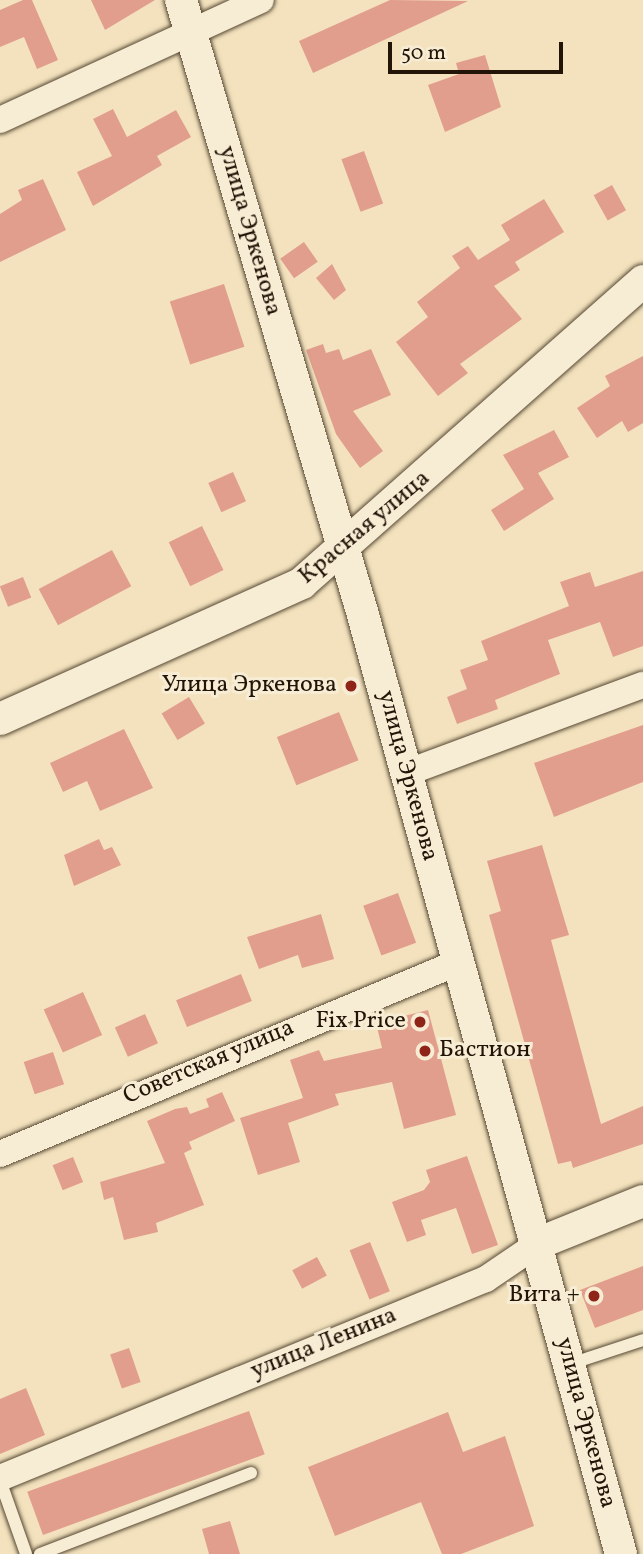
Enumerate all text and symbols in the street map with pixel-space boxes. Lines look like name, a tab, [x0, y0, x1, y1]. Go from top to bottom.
scale bar	[391, 28, 566, 72]
text: 50 m	[401, 39, 446, 68]
street label: улица Эркенова	[211, 143, 287, 319]
street label: Красная улица	[293, 464, 437, 592]
place label: Улица Эркенова	[162, 672, 337, 700]
marker: Улица Эркенова	[343, 678, 359, 694]
street label: улица Эркенова	[370, 688, 444, 864]
place label: Fix Price	[315, 1008, 406, 1036]
street label: Советская улица	[119, 1014, 299, 1112]
marker: Fix Price	[412, 1014, 428, 1030]
place label: Бастион	[439, 1037, 531, 1065]
marker: Бастион	[417, 1043, 433, 1059]
place label: Вита +	[509, 1282, 580, 1310]
marker: Вита +	[586, 1288, 602, 1304]
street label: улица Ленина	[247, 1302, 401, 1386]
street label: улица Эркенова	[548, 1335, 622, 1511]

